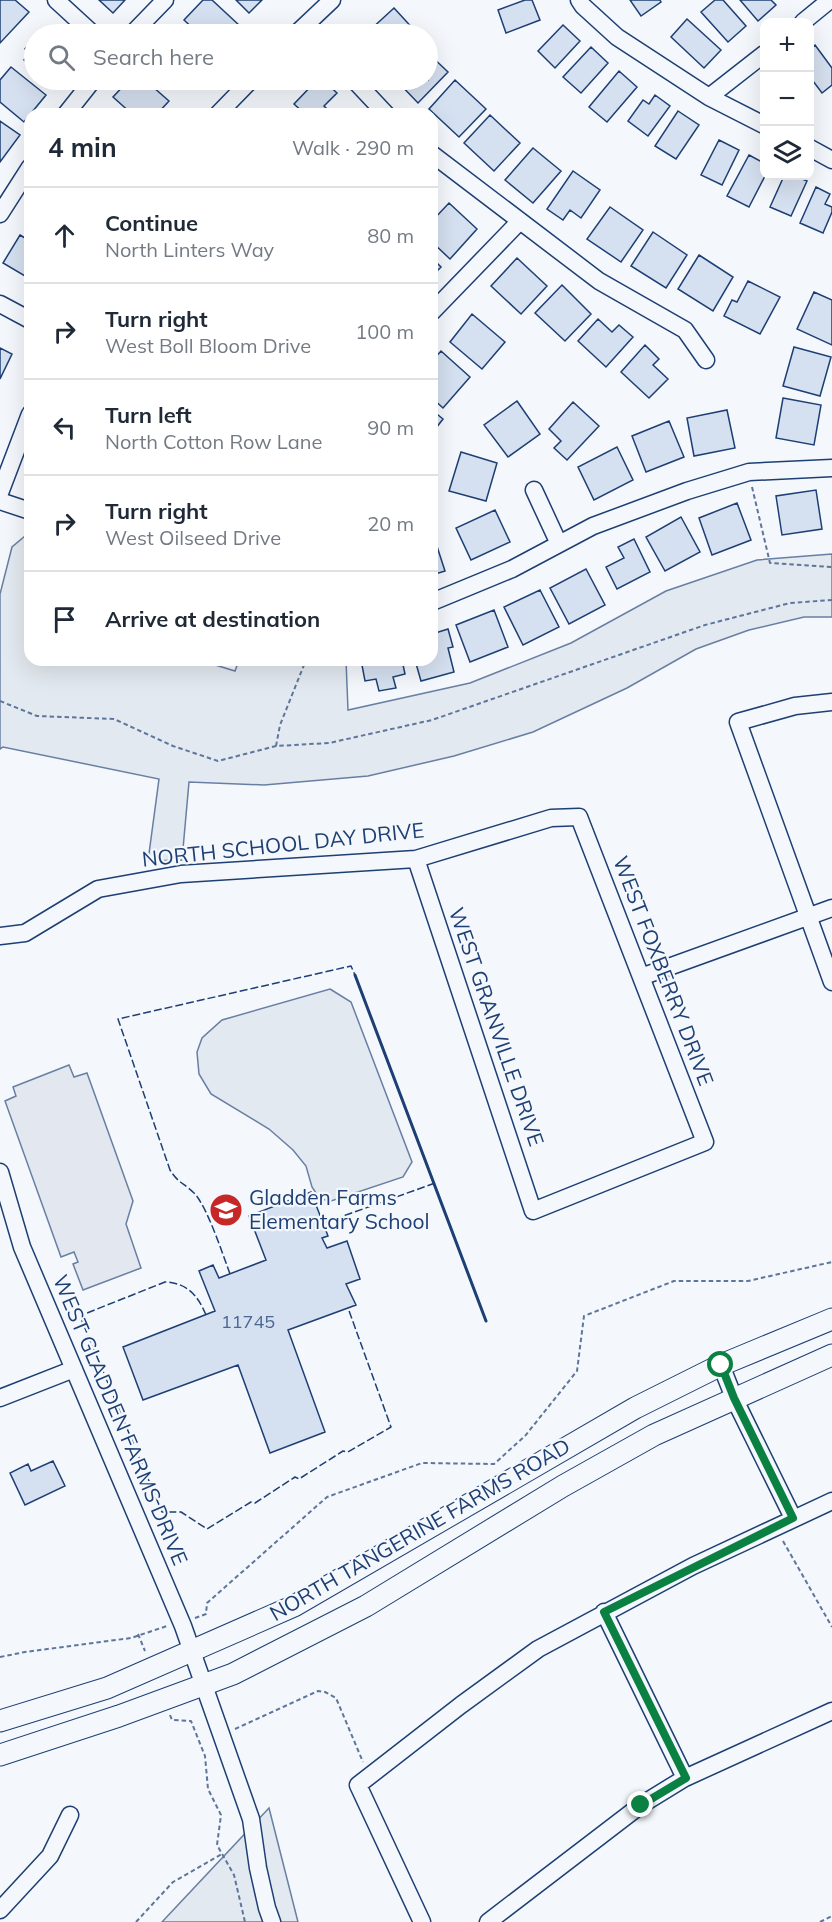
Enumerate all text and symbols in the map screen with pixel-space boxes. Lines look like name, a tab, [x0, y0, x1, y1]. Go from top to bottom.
map controls	[760, 18, 814, 180]
button: +	[760, 18, 814, 72]
search box	[24, 24, 438, 90]
icon: search	[45, 41, 78, 74]
text: Search here	[93, 43, 214, 71]
button: −	[760, 72, 814, 126]
button: layers	[760, 126, 814, 180]
text: 4 min	[48, 131, 117, 164]
text: Walk · 290 m	[292, 135, 414, 160]
text: Continue	[105, 209, 198, 237]
icon: ahead	[48, 219, 81, 252]
text: 80 m	[367, 223, 414, 248]
text: North Linters Way	[105, 237, 274, 262]
text: Turn right	[105, 305, 208, 333]
icon: right	[48, 315, 81, 348]
text: 100 m	[355, 319, 414, 344]
text: West Boll Bloom Drive	[105, 333, 311, 358]
text: Turn left	[105, 401, 192, 429]
icon: left	[48, 411, 81, 444]
text: 90 m	[367, 415, 414, 440]
text: North Cotton Row Lane	[105, 429, 322, 454]
text: Turn right	[105, 497, 208, 525]
icon: right	[48, 507, 81, 540]
text: 20 m	[367, 511, 414, 536]
text: West Oilseed Drive	[105, 525, 281, 550]
icon: arrive	[48, 603, 81, 636]
text: Arrive at destination	[105, 605, 320, 633]
street label: NORTH SCHOOL DAY DRIVE	[141, 816, 425, 872]
street label: WEST FOXBERRY DRIVE	[608, 852, 720, 1089]
street label: WEST GRANVILLE DRIVE	[444, 904, 550, 1149]
place label: Gladden Farms Elementary School	[249, 1184, 430, 1234]
school or university icon: Gladden Farms Elementary School	[208, 1192, 244, 1228]
street label: WEST GLADDEN FARMS DRIVE	[48, 1271, 194, 1569]
house number: 11745	[221, 1310, 275, 1333]
route start	[707, 1351, 733, 1377]
street label: NORTH TANGERINE FARMS ROAD	[265, 1432, 574, 1626]
route end	[627, 1791, 653, 1817]

